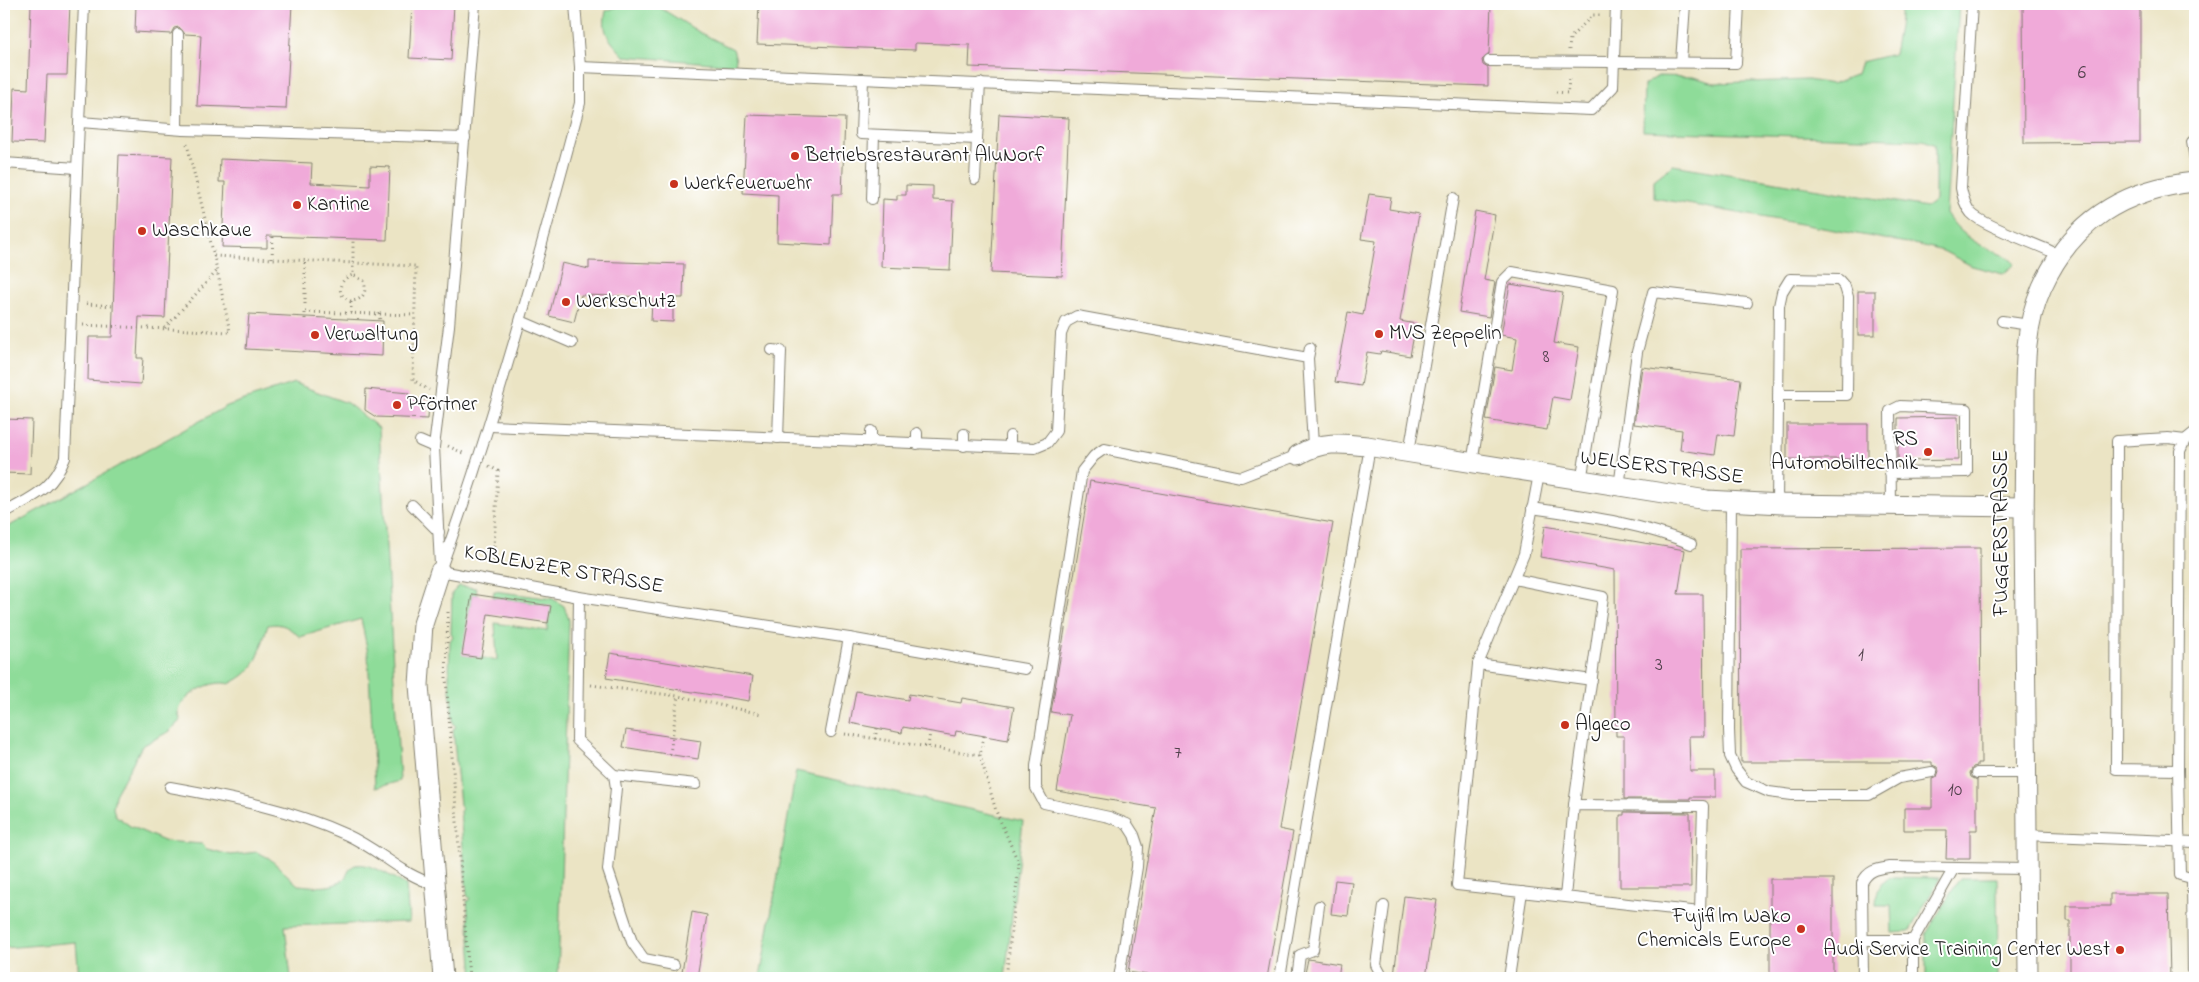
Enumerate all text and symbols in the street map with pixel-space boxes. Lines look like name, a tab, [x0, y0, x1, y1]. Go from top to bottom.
house number: 6	[2078, 60, 2086, 87]
place label: Betriebsrestaurant AluNorf	[804, 141, 1045, 171]
marker: Betriebsrestaurant AluNorf	[789, 150, 801, 162]
place label: Werkfeuerwehr	[684, 169, 813, 199]
marker: Werkfeuerwehr	[668, 178, 680, 190]
place label: Kantine	[307, 190, 370, 220]
marker: Kantine	[291, 199, 303, 211]
place label: Waschkaue	[152, 216, 252, 246]
marker: Waschkaue	[136, 225, 148, 237]
place label: Werkschutz	[576, 287, 675, 317]
marker: Werkschutz	[560, 296, 572, 308]
place label: MVS Zeppelin	[1389, 319, 1502, 349]
place label: Verwaltung	[324, 320, 418, 352]
marker: MVS Zeppelin	[1373, 328, 1385, 340]
marker: Verwaltung	[309, 329, 321, 341]
house number: 8	[1542, 344, 1550, 371]
place label: Pförtner	[407, 390, 478, 420]
marker: Pförtner	[391, 399, 403, 411]
place label: RS Automobiltechnik	[1771, 425, 1919, 479]
street label: WELSERSTRASSE	[1579, 443, 1745, 493]
marker: RS Automobiltechnik	[1922, 446, 1934, 458]
street label: FUGGERSTRASSE	[1987, 450, 2017, 617]
street label: KOBLENZER STRASSE	[462, 538, 666, 602]
house number: 1	[1858, 642, 1864, 669]
house number: 3	[1655, 652, 1663, 679]
place label: Algeco	[1575, 710, 1631, 742]
marker: Algeco	[1559, 719, 1571, 731]
house number: 7	[1174, 740, 1182, 767]
house number: 10	[1948, 777, 1962, 804]
place label: Fujifilm Wako Chemicals Europe	[1637, 902, 1792, 956]
marker: Fujifilm Wako Chemicals Europe	[1795, 923, 1807, 935]
place label: Audi Service Training Center West	[1823, 935, 2110, 967]
marker: Audi Service Training Center West	[2114, 944, 2126, 956]

